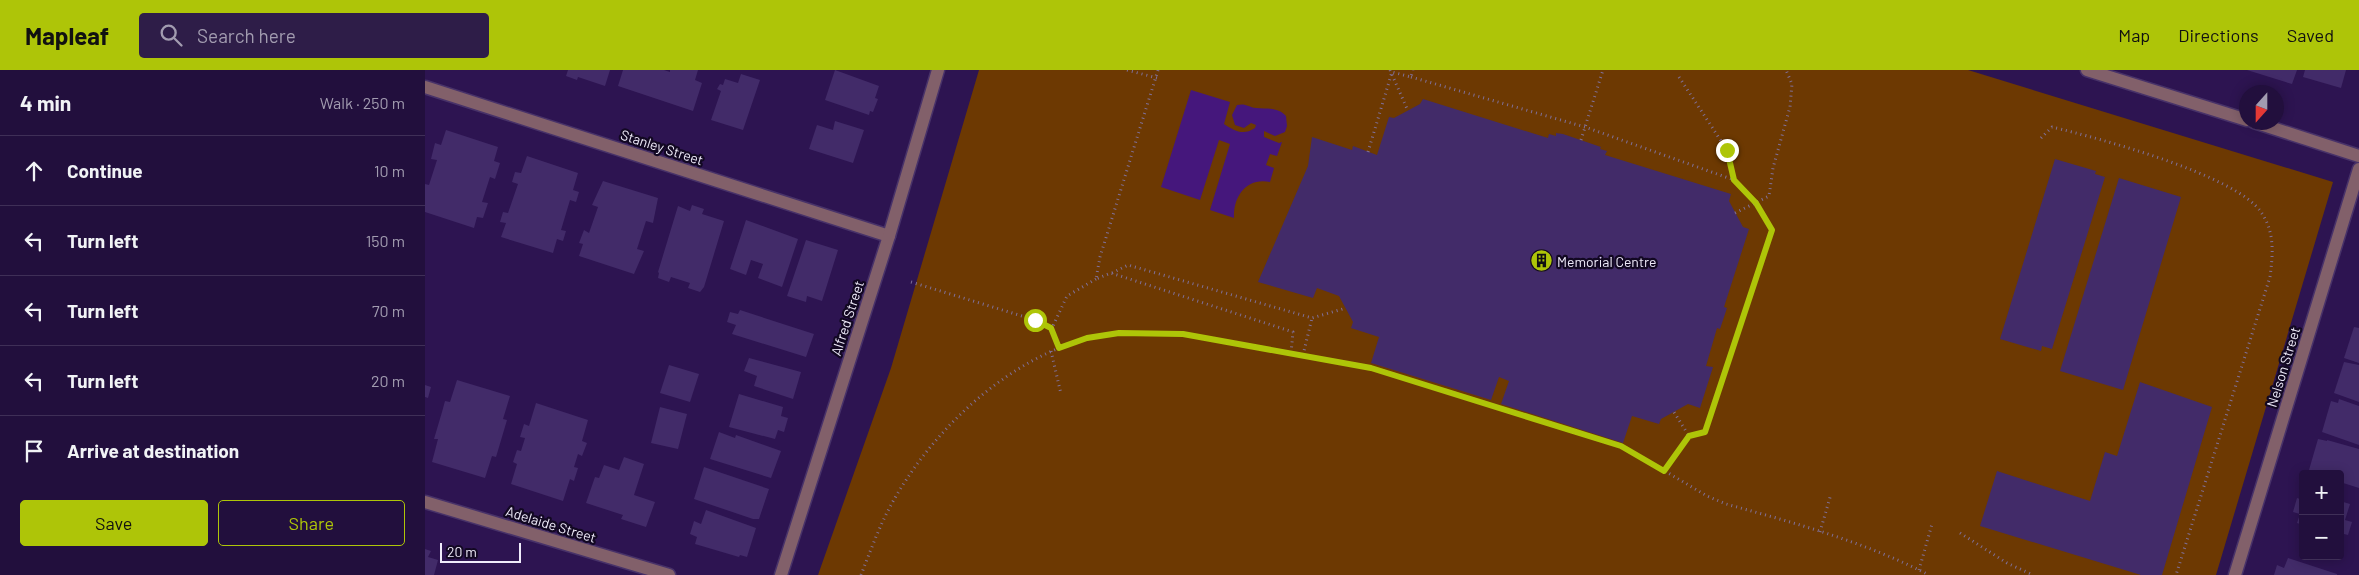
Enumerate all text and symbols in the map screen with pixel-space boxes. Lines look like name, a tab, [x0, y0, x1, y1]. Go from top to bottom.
search box	[139, 13, 489, 58]
text: Mapleaf	[25, 21, 109, 50]
icon: search	[157, 21, 185, 49]
text: Search here	[197, 24, 296, 47]
text: Map	[2118, 24, 2150, 46]
text: Directions	[2178, 24, 2259, 46]
text: Saved	[2287, 24, 2334, 46]
north arrow	[2239, 85, 2284, 130]
text: 4 min	[20, 90, 71, 115]
text: Walk · 250 m	[320, 93, 405, 112]
street label: Stanley Street	[619, 126, 705, 168]
route end	[1716, 139, 1739, 162]
icon: ahead	[20, 157, 48, 185]
text: Continue	[67, 159, 143, 182]
text: 10 m	[374, 161, 405, 180]
icon: left	[20, 227, 48, 255]
text: Turn left	[67, 229, 138, 252]
text: 150 m	[366, 231, 405, 250]
building icon: Memorial Centre	[1529, 249, 1553, 273]
place label: Memorial Centre	[1557, 253, 1657, 270]
street label: Alfred Street	[827, 278, 867, 358]
icon: left	[20, 297, 48, 325]
text: Turn left	[67, 299, 138, 322]
text: 70 m	[372, 301, 405, 320]
route start	[1024, 309, 1047, 332]
street label: Nelson Street	[2263, 325, 2303, 409]
icon: left	[20, 367, 48, 395]
text: Turn left	[67, 369, 138, 392]
text: 20 m	[371, 371, 405, 390]
icon: arrive	[20, 437, 48, 465]
text: Arrive at destination	[67, 439, 239, 462]
map controls	[2299, 470, 2344, 560]
button: +	[2299, 470, 2344, 515]
button: Save	[20, 500, 208, 546]
button: Share	[218, 500, 405, 546]
street label: Adelaide Street	[504, 502, 598, 546]
button: −	[2299, 515, 2344, 560]
scale bar	[440, 540, 521, 563]
text: 20 m	[447, 543, 477, 560]

